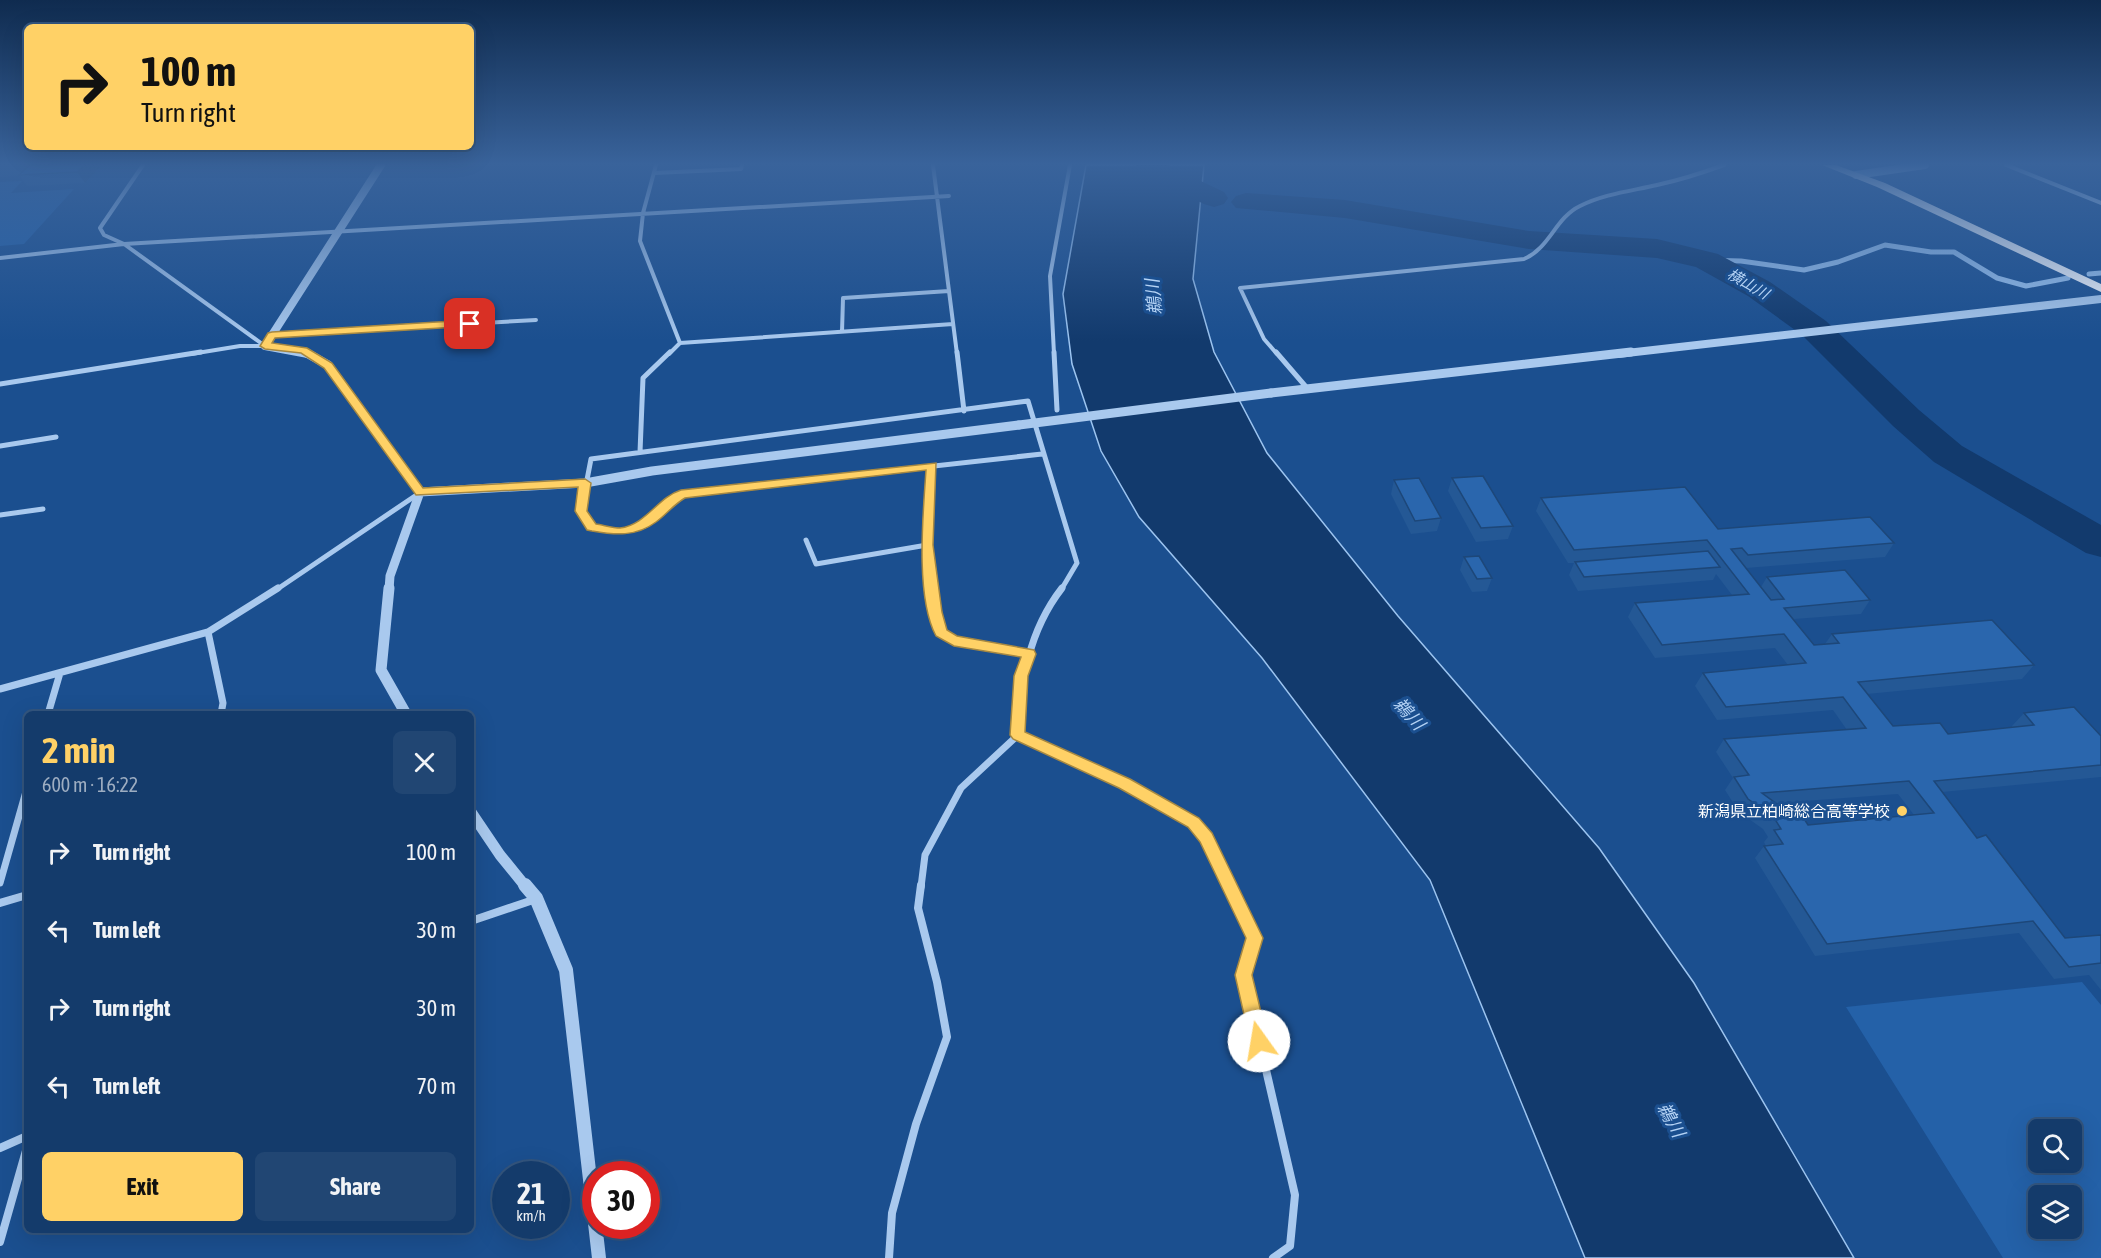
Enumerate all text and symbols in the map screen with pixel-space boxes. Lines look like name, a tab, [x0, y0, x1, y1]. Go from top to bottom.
text: 100 m	[141, 47, 236, 95]
icon: right	[42, 48, 120, 126]
text: Turn right	[141, 97, 236, 128]
water label: 横山川	[1725, 265, 1774, 303]
water label: 鵜川	[1141, 276, 1166, 316]
pin	[444, 298, 495, 349]
icon: arrive	[453, 307, 486, 340]
water label: 鵜川	[1390, 693, 1431, 736]
text: 2 min	[42, 729, 116, 771]
button: close	[393, 731, 456, 794]
text: 600 m · 16:22	[42, 773, 138, 796]
place label: 新潟県立柏崎総合高等学校	[1698, 802, 1890, 820]
marker: 新潟県立柏崎総合高等学校	[1895, 804, 1909, 818]
icon: right	[42, 836, 75, 869]
text: Turn right	[93, 839, 170, 865]
text: 100 m	[406, 839, 456, 865]
icon: left	[42, 914, 75, 947]
text: Turn left	[93, 917, 160, 943]
text: 30 m	[416, 917, 456, 943]
icon: right	[42, 992, 75, 1025]
text: Turn right	[93, 995, 170, 1021]
text: 30 m	[416, 995, 456, 1021]
position arrow	[1227, 1009, 1291, 1073]
icon: left	[42, 1070, 75, 1103]
text: Turn left	[93, 1073, 160, 1099]
text: 70 m	[416, 1073, 456, 1099]
water label: 鵜川	[1654, 1099, 1690, 1142]
map controls	[2028, 1119, 2082, 1239]
button: search	[2028, 1119, 2082, 1173]
button: Exit	[42, 1152, 243, 1221]
button: Share	[255, 1152, 456, 1221]
speed limit sign: 30	[582, 1161, 660, 1239]
text: 21	[517, 1176, 545, 1210]
button: layers	[2028, 1185, 2082, 1239]
text: km/h	[516, 1207, 546, 1224]

